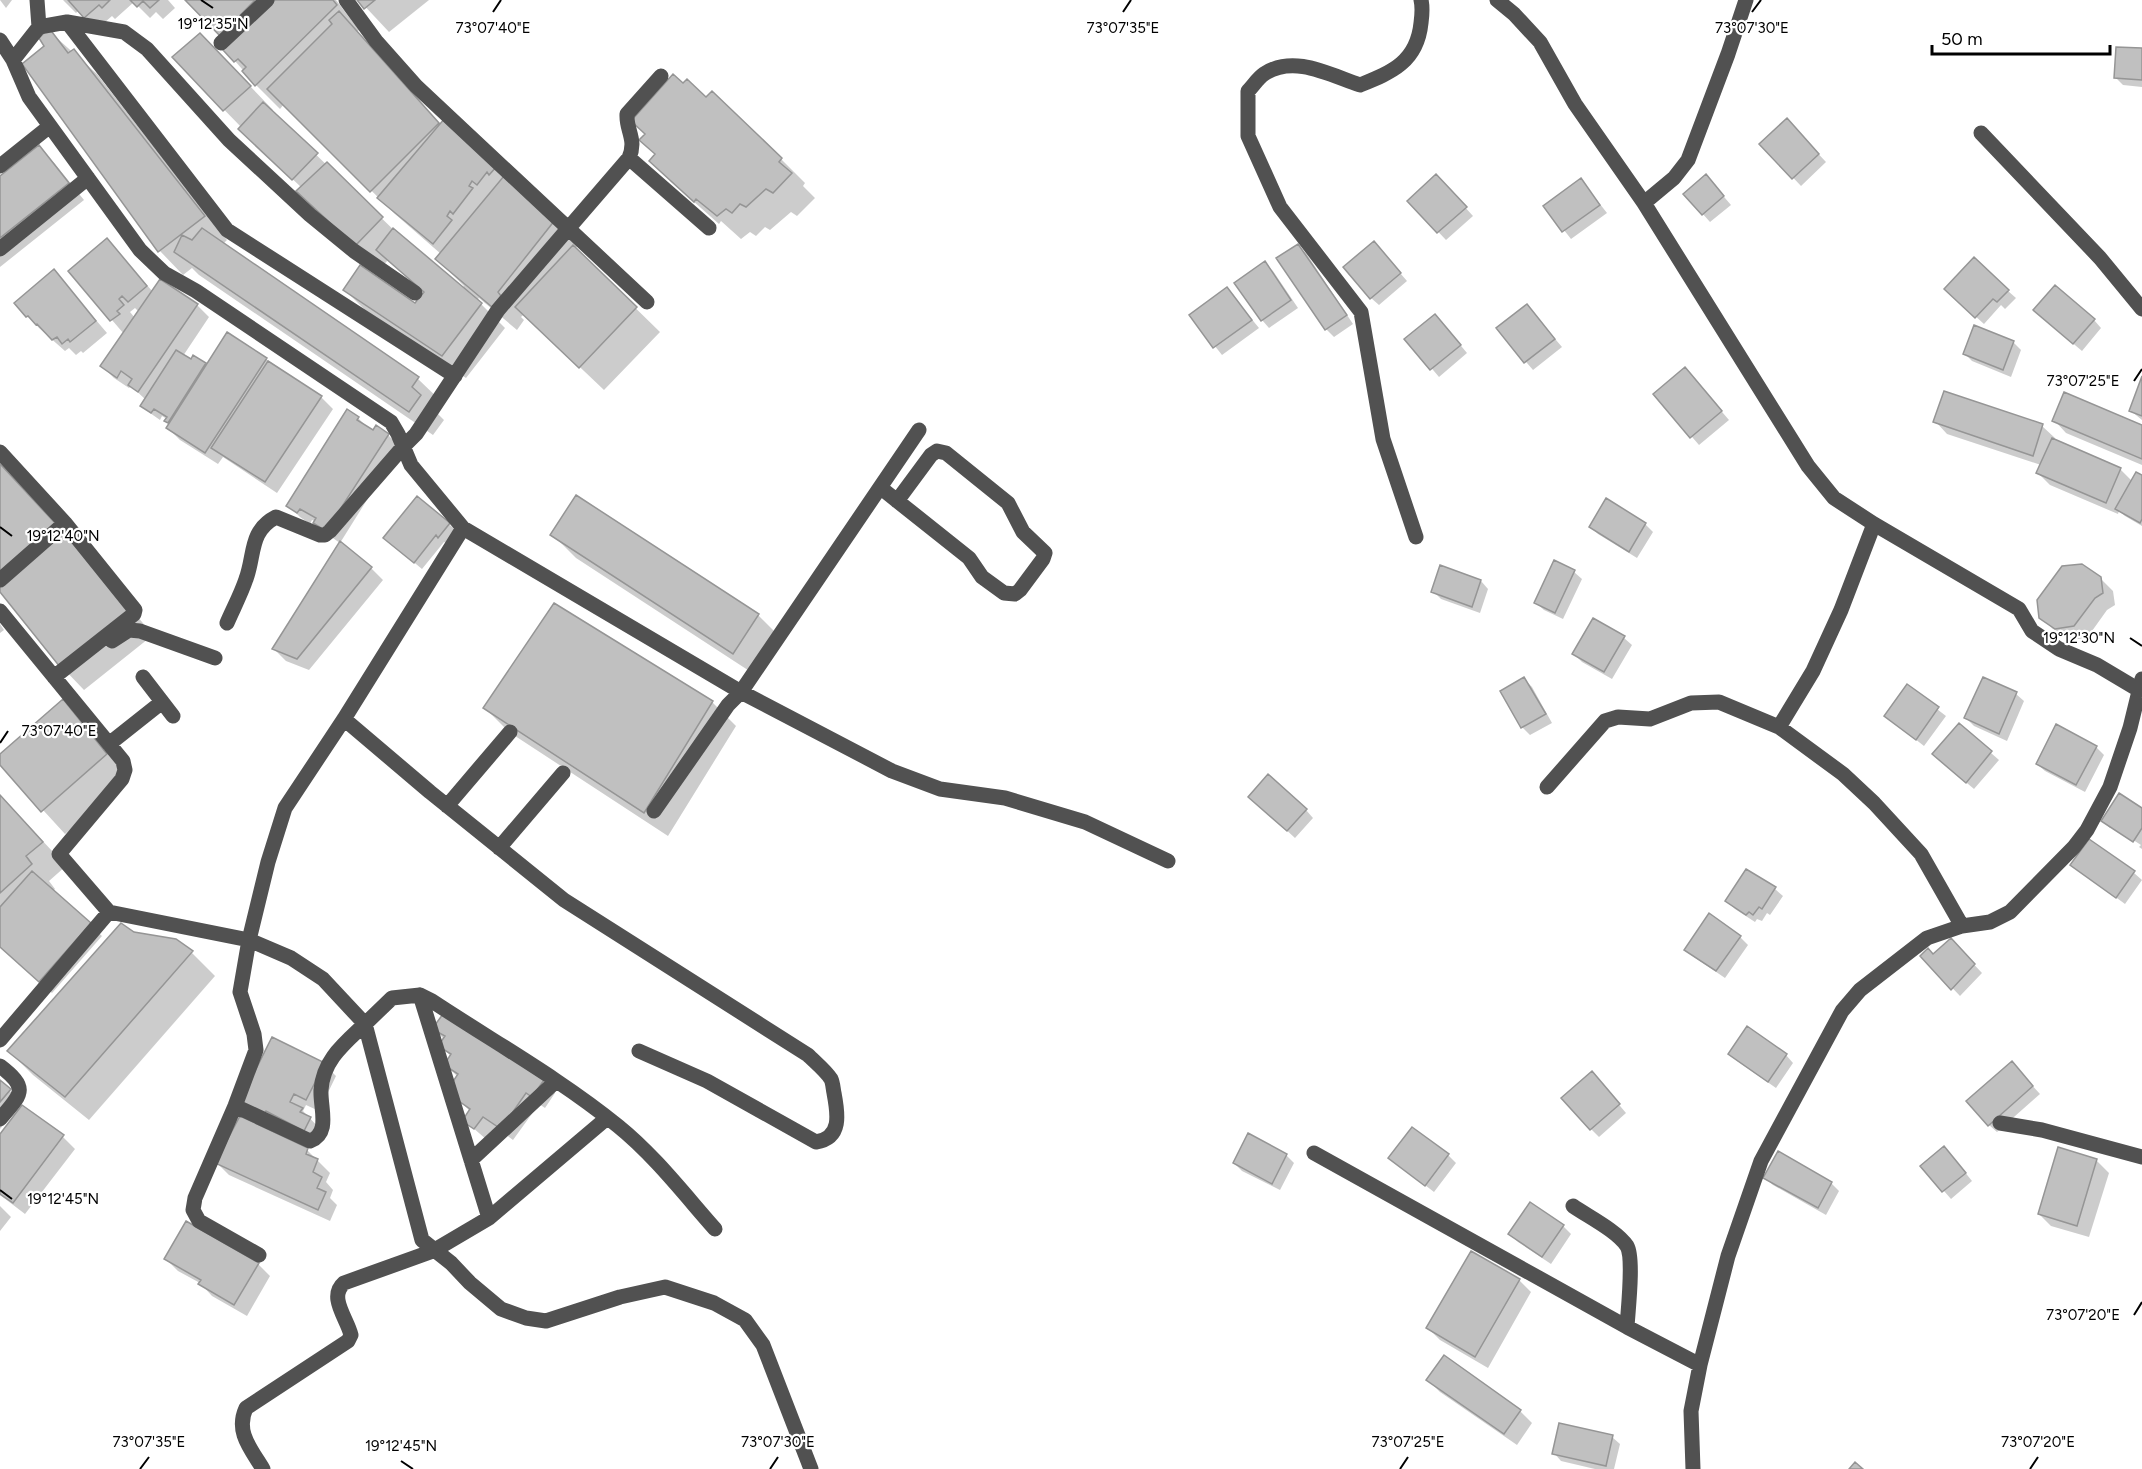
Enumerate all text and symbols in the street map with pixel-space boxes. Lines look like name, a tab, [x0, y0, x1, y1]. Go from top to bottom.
text: 19°12'35"N	[178, 15, 249, 33]
scale bar	[1932, 18, 2110, 56]
text: 73°07'40"E	[455, 19, 531, 37]
text: 73°07'35"E	[1087, 19, 1159, 37]
text: 73°07'30"E	[1715, 19, 1789, 37]
text: 50 m	[1941, 28, 1983, 50]
text: 73°07'25"E	[2046, 372, 2120, 390]
text: 19°12'40"N	[26, 527, 100, 545]
text: 19°12'30"N	[2043, 629, 2115, 647]
text: 73°07'40"E	[21, 722, 97, 740]
text: 19°12'45"N	[27, 1190, 99, 1208]
text: 73°07'20"E	[2046, 1306, 2120, 1324]
text: 73°07'35"E	[113, 1433, 185, 1451]
text: 73°07'30"E	[741, 1433, 815, 1451]
text: 73°07'25"E	[1371, 1433, 1445, 1451]
text: 73°07'20"E	[2001, 1433, 2075, 1451]
text: 19°12'45"N	[365, 1437, 437, 1455]

